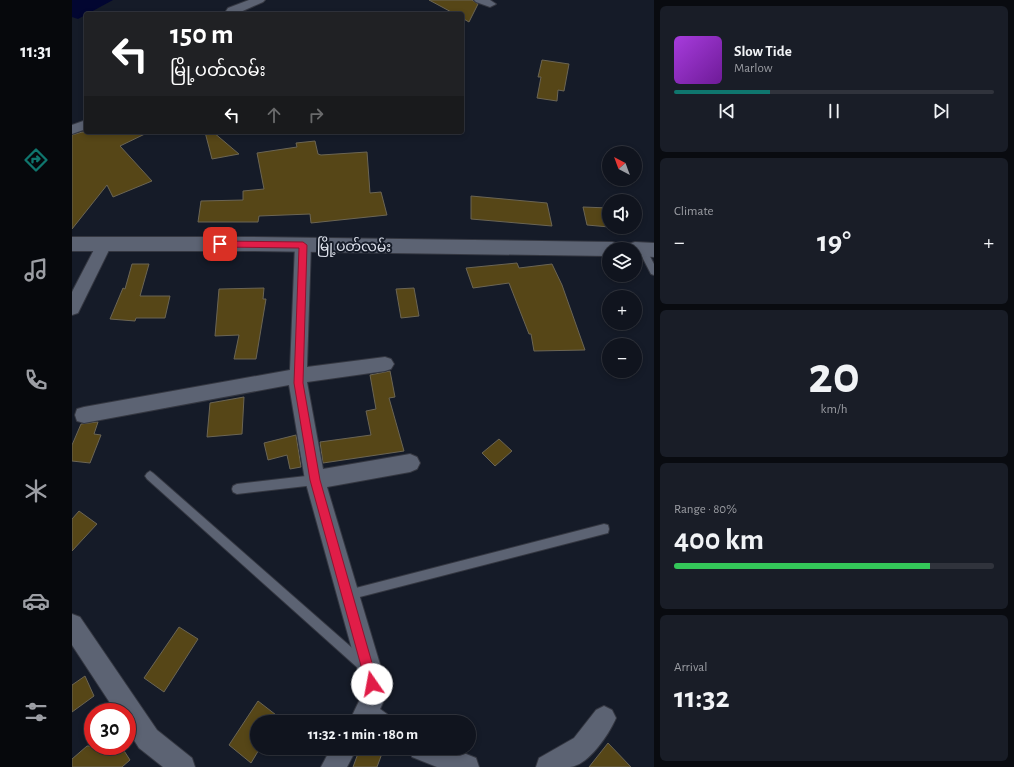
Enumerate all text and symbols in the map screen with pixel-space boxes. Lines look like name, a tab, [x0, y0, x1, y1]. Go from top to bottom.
text: 150 m	[170, 21, 234, 49]
icon: left	[104, 28, 156, 80]
text: 11:31	[20, 43, 52, 61]
text: Slow Tide	[734, 44, 792, 59]
text: မြို့ပတ်လမ်း	[170, 62, 266, 80]
text: Marlow	[734, 62, 772, 75]
icon: previous	[716, 100, 738, 122]
icon: pause	[823, 100, 845, 122]
icon: next	[930, 100, 952, 122]
icon: left	[221, 104, 243, 126]
icon: ahead	[263, 104, 285, 126]
icon: right	[305, 104, 327, 126]
icon: directions	[22, 146, 50, 174]
north arrow	[602, 146, 642, 186]
map controls	[602, 146, 642, 378]
button: sound	[602, 194, 642, 234]
text: Climate	[674, 205, 713, 218]
pin	[203, 227, 237, 261]
text: 19°	[817, 227, 851, 257]
text: −	[674, 231, 685, 253]
text: +	[983, 231, 994, 253]
icon: arrive	[209, 233, 231, 255]
street label: မြို့ပတ်လမ်း	[317, 235, 391, 259]
button: layers	[602, 242, 642, 282]
icon: music	[22, 256, 50, 284]
button: +	[602, 290, 642, 330]
button: −	[602, 338, 642, 378]
text: 20	[808, 350, 860, 402]
icon: phone	[22, 366, 50, 394]
text: km/h	[821, 403, 847, 416]
icon: climate	[22, 477, 50, 505]
text: Range · 80%	[674, 503, 737, 516]
text: 400 km	[674, 525, 764, 555]
icon: car	[22, 587, 50, 615]
text: Arrival	[674, 661, 707, 674]
position arrow	[351, 663, 393, 705]
text: 11:32	[674, 683, 730, 713]
icon: filters	[22, 698, 50, 726]
speed limit sign: 30	[84, 703, 136, 755]
text: 11:32 · 1 min · 180 m	[308, 727, 418, 742]

